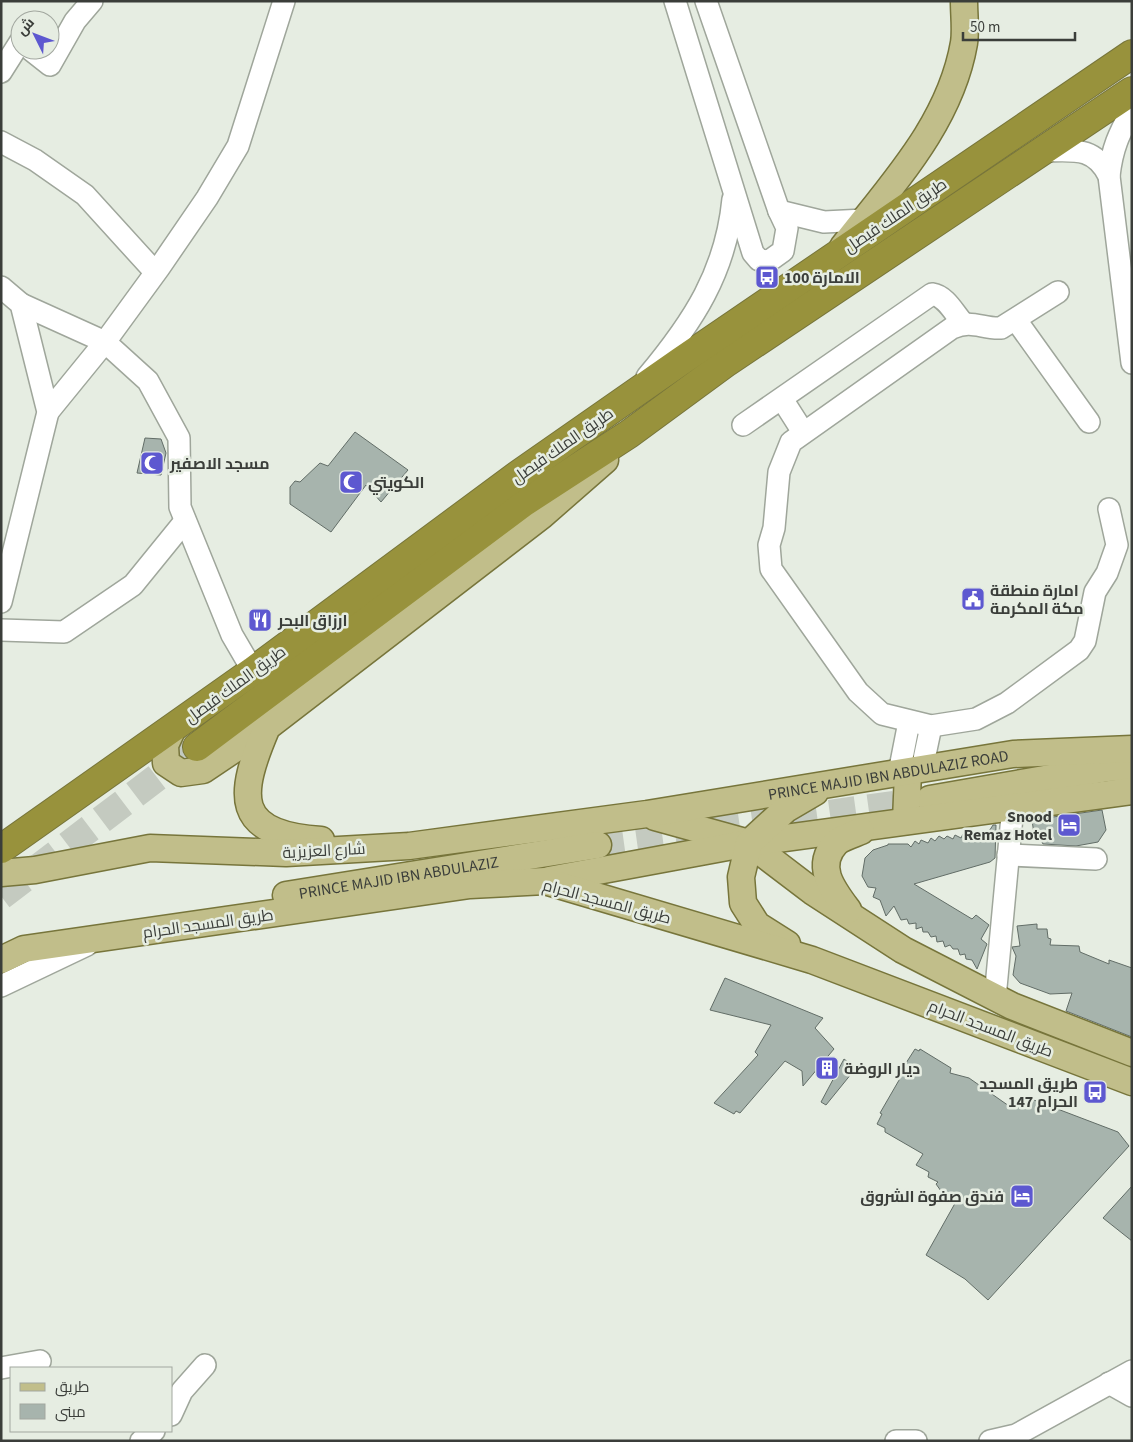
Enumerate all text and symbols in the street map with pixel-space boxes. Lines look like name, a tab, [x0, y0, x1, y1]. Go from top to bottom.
north arrow	[10, 10, 60, 60]
scale bar	[963, 10, 1076, 42]
text: ش	[13, 14, 40, 40]
text: 50 m	[970, 17, 1000, 38]
street label: طريق الملك فيصل	[840, 173, 951, 258]
bus stop icon: الامارة 100	[754, 264, 780, 290]
place label: الامارة 100	[784, 267, 860, 289]
street label: طريق الملك فيصل	[507, 402, 618, 489]
mosque icon: مسجد الاصفير	[139, 450, 165, 476]
place label: مسجد الاصفير	[169, 453, 270, 475]
mosque icon: الكويتي	[338, 469, 364, 495]
place label: الكويتي	[368, 472, 424, 495]
place label: امارة منطقة مكة المكرمة	[990, 580, 1083, 620]
public building icon: امارة منطقة مكة المكرمة	[960, 586, 986, 612]
restaurant icon: ارزاق البحر	[247, 607, 273, 633]
place label: ارزاق البحر	[277, 610, 348, 632]
street label: طريق الملك فيصل	[181, 641, 290, 729]
street label: PRINCE MAJID IBN ABDULAZIZ ROAD	[766, 745, 1010, 806]
place label: Snood Remaz Hotel	[963, 806, 1052, 846]
hotel icon: Snood Remaz Hotel	[1056, 812, 1082, 838]
street label: شارع العزيزية	[282, 838, 366, 864]
street label: PRINCE MAJID IBN ABDULAZIZ	[297, 851, 500, 905]
street label: طريق المسجد الحرام	[540, 874, 673, 930]
street label: طريق المسجد الحرام	[141, 904, 275, 944]
street label: طريق المسجد الحرام	[925, 995, 1056, 1063]
building icon: ديار الروضة	[814, 1055, 840, 1081]
place label: ديار الروضة	[844, 1058, 920, 1080]
place label: طريق المسجد الحرام 147	[979, 1073, 1078, 1113]
bus stop icon: طريق المسجد الحرام 147	[1082, 1079, 1108, 1105]
hotel icon: فندق صفوة الشروق	[1009, 1183, 1035, 1209]
place label: فندق صفوة الشروق	[860, 1186, 1004, 1208]
legend	[10, 1367, 172, 1432]
text: طريق	[55, 1377, 89, 1398]
text: مبنى	[55, 1402, 86, 1423]

